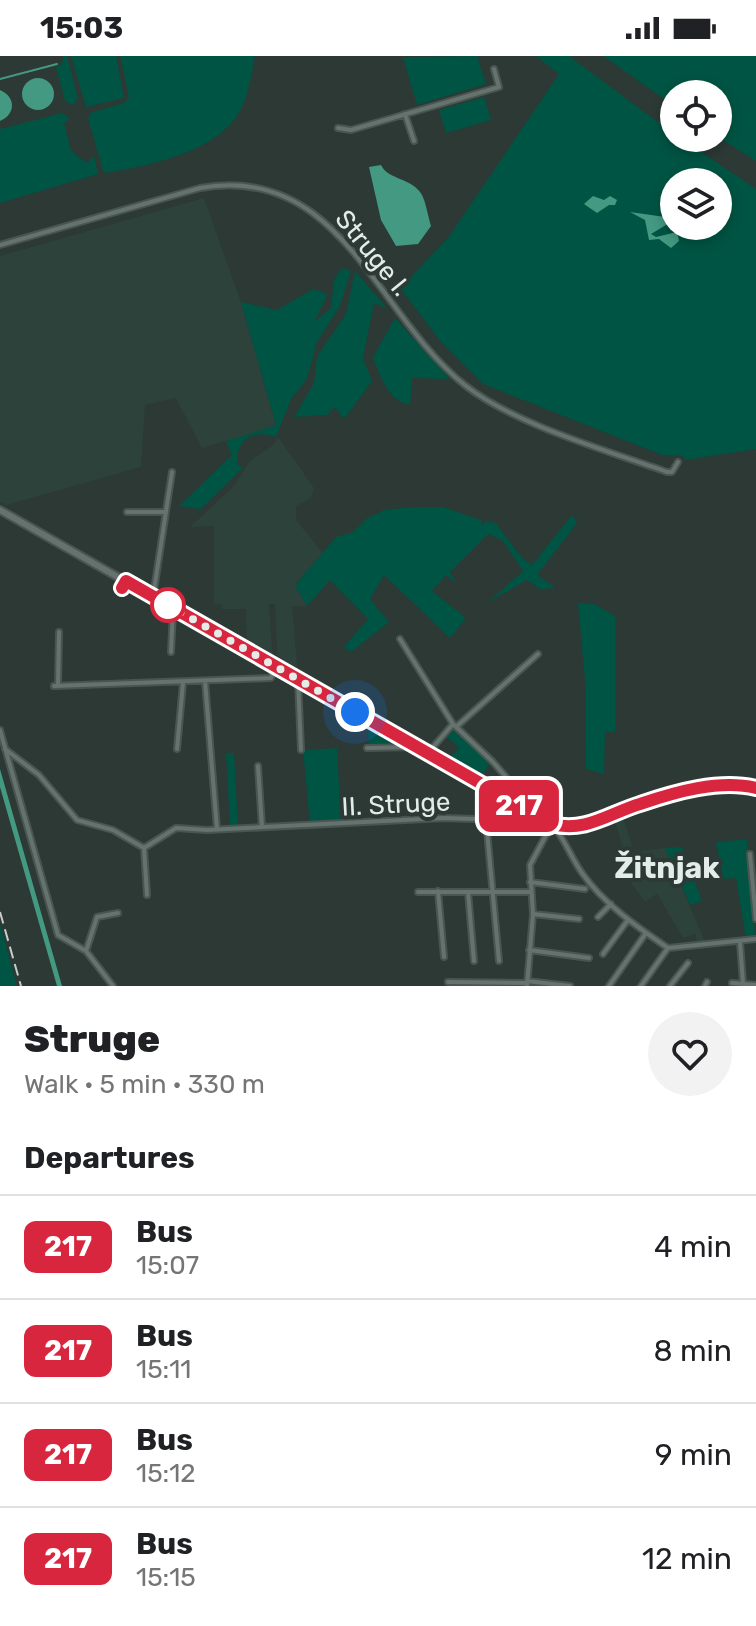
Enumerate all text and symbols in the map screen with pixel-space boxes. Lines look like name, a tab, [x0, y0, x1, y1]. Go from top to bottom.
text: 15:03	[40, 10, 123, 46]
map controls	[660, 80, 732, 240]
button: locate	[660, 80, 732, 152]
button: layers	[660, 168, 732, 240]
street label: Struge I.	[329, 204, 417, 303]
unlabelled marker	[151, 588, 185, 622]
your location	[335, 692, 375, 732]
line badge: 217	[473, 780, 565, 832]
street label: II. Struge	[341, 786, 451, 823]
text: 217	[495, 789, 543, 822]
district label: Žitnjak	[614, 850, 720, 886]
button: heart	[648, 1012, 732, 1096]
text: Struge	[24, 1016, 160, 1062]
text: Walk · 5 min · 330 m	[24, 1069, 265, 1100]
text: Departures	[24, 1140, 195, 1176]
text: Bus	[136, 1214, 193, 1250]
text: 4 min	[654, 1229, 732, 1265]
text: 217	[44, 1230, 92, 1263]
text: 15:07	[136, 1250, 199, 1281]
text: Bus	[136, 1318, 193, 1354]
text: 8 min	[653, 1333, 732, 1369]
text: 217	[44, 1334, 92, 1367]
text: 15:11	[136, 1354, 191, 1385]
text: Bus	[136, 1422, 193, 1458]
text: 9 min	[655, 1437, 732, 1473]
text: 217	[44, 1438, 92, 1471]
text: 15:12	[136, 1458, 196, 1489]
text: Bus	[136, 1526, 193, 1562]
text: 12 min	[642, 1541, 732, 1577]
text: 217	[44, 1542, 92, 1575]
text: 15:15	[136, 1562, 196, 1593]

